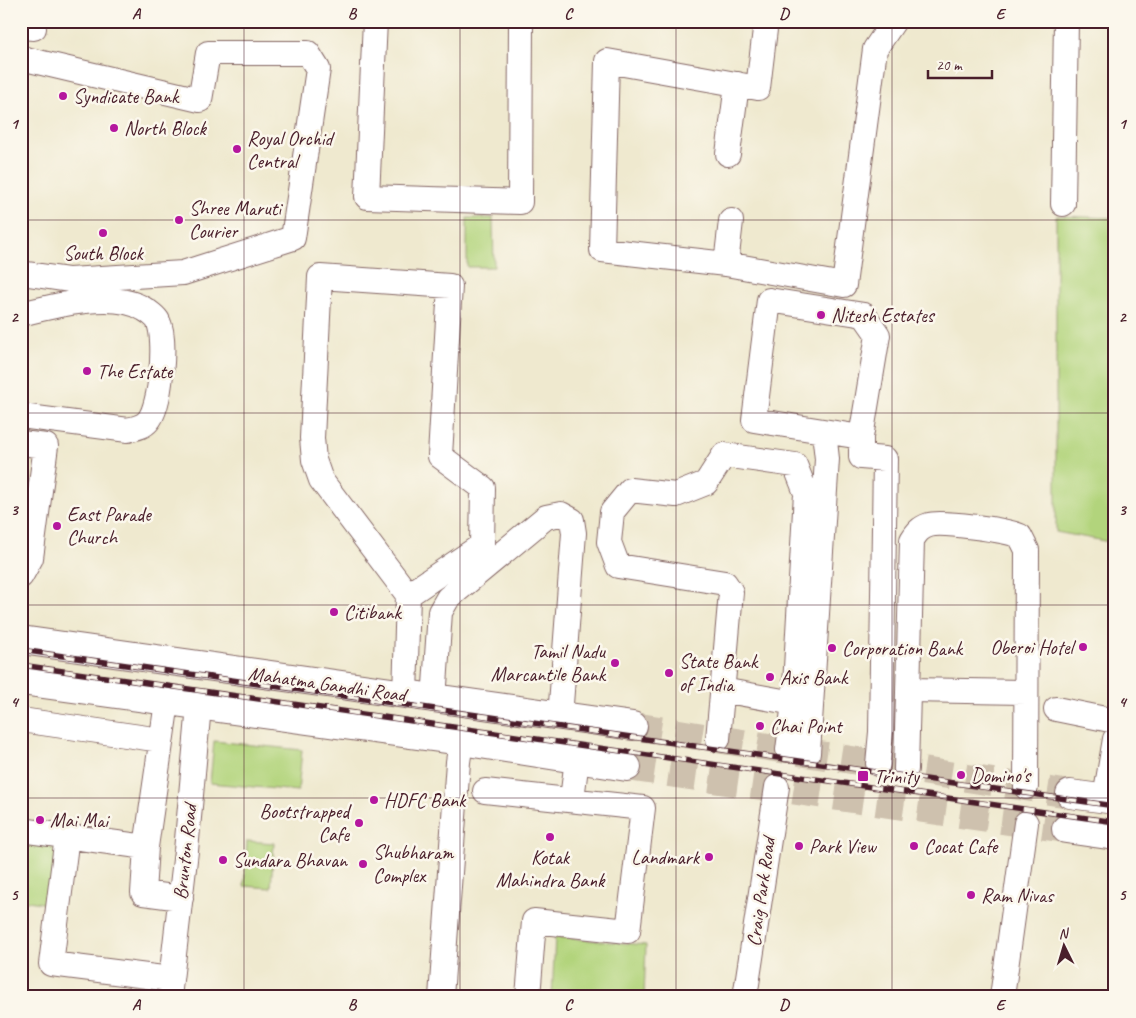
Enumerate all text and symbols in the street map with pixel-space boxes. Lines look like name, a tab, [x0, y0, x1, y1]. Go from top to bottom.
text: A	[132, 4, 142, 24]
text: B	[348, 4, 358, 24]
text: C	[564, 4, 574, 24]
text: D	[779, 4, 790, 24]
text: E	[996, 4, 1007, 24]
scale bar	[928, 48, 992, 80]
text: 20 m	[936, 56, 963, 75]
place label: Syndicate Bank	[73, 84, 180, 109]
marker: Syndicate Bank	[57, 90, 69, 102]
text: 1	[10, 114, 19, 134]
text: 1	[1118, 114, 1127, 134]
place label: North Block	[124, 116, 207, 141]
marker: North Block	[108, 122, 120, 134]
place label: Royal Orchid Central	[247, 126, 335, 174]
marker: Royal Orchid Central	[231, 143, 243, 155]
place label: Shree Maruti Courier	[189, 196, 283, 244]
marker: Shree Maruti Courier	[173, 214, 185, 226]
marker: South Block	[97, 227, 109, 239]
place label: South Block	[63, 241, 144, 266]
place label: Nitesh Estates	[831, 303, 936, 328]
text: 2	[10, 307, 19, 327]
text: 2	[1118, 307, 1127, 327]
marker: Nitesh Estates	[815, 309, 827, 321]
place label: The Estate	[97, 359, 174, 384]
marker: The Estate	[81, 365, 93, 377]
text: 3	[10, 500, 19, 520]
text: 3	[1118, 500, 1127, 520]
place label: East Parade Church	[67, 502, 152, 550]
marker: East Parade Church	[51, 520, 63, 532]
place label: Citibank	[344, 600, 402, 625]
marker: Citibank	[328, 606, 340, 618]
place label: Oberoi Hotel	[990, 635, 1077, 660]
place label: Corporation Bank	[842, 636, 964, 661]
place label: Tamil Nadu Marcantile Bank	[491, 639, 607, 687]
marker: Oberoi Hotel	[1077, 641, 1089, 653]
marker: Corporation Bank	[826, 642, 838, 654]
place label: State Bank of India	[679, 649, 759, 697]
marker: Tamil Nadu Marcantile Bank	[609, 657, 621, 669]
street label: Mahatma Gandhi Road	[247, 661, 410, 708]
place label: Axis Bank	[780, 665, 849, 690]
marker: State Bank of India	[663, 667, 675, 679]
marker: Axis Bank	[764, 671, 776, 683]
text: 4	[10, 692, 19, 712]
text: 4	[1118, 692, 1127, 712]
place label: Chai Point	[770, 714, 844, 739]
marker: Chai Point	[754, 720, 766, 732]
place label: Domino's	[971, 763, 1032, 788]
place label: Trinity	[874, 764, 921, 789]
marker: Trinity	[856, 769, 870, 783]
marker: Domino's	[955, 769, 967, 781]
place label: HDFC Bank	[384, 788, 467, 813]
marker: HDFC Bank	[368, 794, 380, 806]
place label: Bootstrapped Cafe	[260, 799, 352, 847]
street label: Brunton Road	[168, 800, 203, 901]
place label: Mai Mai	[50, 808, 110, 833]
marker: Mai Mai	[34, 814, 46, 826]
marker: Bootstrapped Cafe	[353, 817, 365, 829]
marker: Kotak Mahindra Bank	[544, 831, 556, 843]
street label: Craig Park Road	[741, 833, 781, 948]
place label: Park View	[809, 834, 878, 859]
place label: Cocat Cafe	[924, 834, 999, 859]
place label: Shubharam Complex	[373, 840, 455, 888]
marker: Park View	[793, 840, 805, 852]
marker: Cocat Cafe	[908, 840, 920, 852]
place label: Kotak Mahindra Bank	[496, 845, 606, 893]
place label: Landmark	[631, 845, 701, 870]
place label: Sundara Bhavan	[233, 848, 348, 873]
marker: Landmark	[703, 851, 715, 863]
marker: Sundara Bhavan	[217, 854, 229, 866]
marker: Shubharam Complex	[357, 858, 369, 870]
place label: Ram Nivas	[981, 883, 1055, 908]
text: 5	[11, 885, 20, 905]
text: 5	[1119, 885, 1128, 905]
marker: Ram Nivas	[965, 889, 977, 901]
north arrow	[1038, 920, 1088, 970]
text: N	[1058, 924, 1070, 942]
text: A	[132, 995, 142, 1015]
text: B	[348, 995, 358, 1015]
text: C	[564, 995, 574, 1015]
text: D	[779, 995, 790, 1015]
text: E	[996, 995, 1007, 1015]

